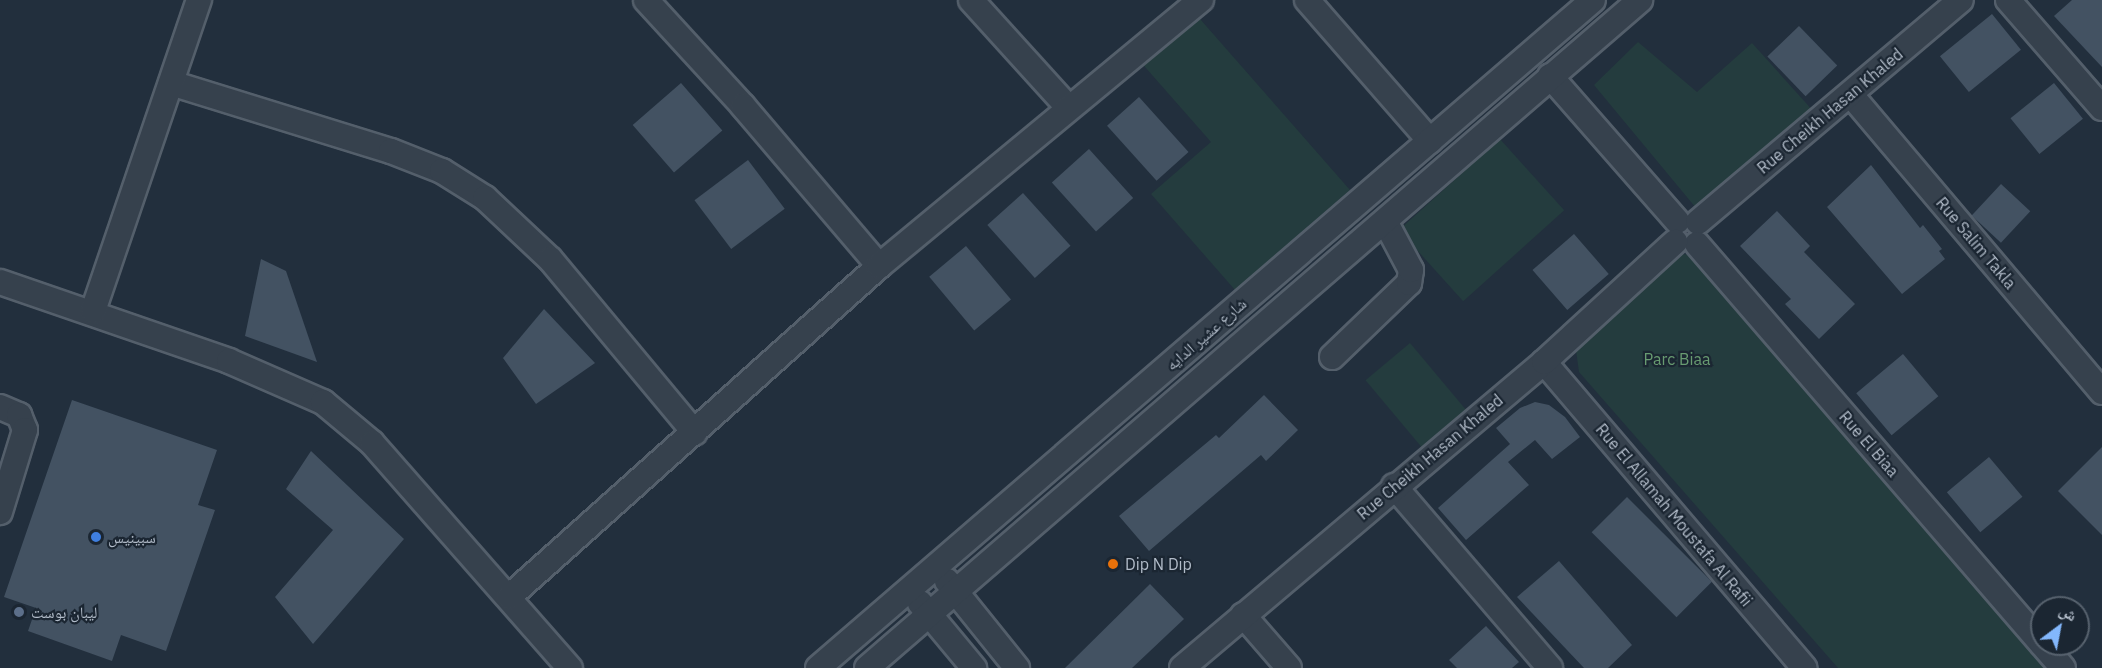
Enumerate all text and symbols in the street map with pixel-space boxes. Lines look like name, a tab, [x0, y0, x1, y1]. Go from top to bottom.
street label: Rue Cheikh Hasan Khaled	[1753, 44, 1907, 178]
street label: Rue Salim Takla	[1932, 193, 2020, 293]
street label: شارع عشير الدايه	[1162, 294, 1250, 374]
park label: Parc Biaa	[1643, 349, 1711, 369]
street label: Rue Cheikh Hasan Khaled	[1353, 390, 1507, 524]
street label: Rue El Biaa	[1835, 407, 1903, 481]
street label: Rue El Allamah Moustafa Al Rafii	[1592, 420, 1756, 610]
place label: سبينيس	[108, 527, 156, 547]
marker: سبينيس	[89, 530, 103, 544]
place label: Dip N Dip	[1125, 554, 1192, 574]
marker: Dip N Dip	[1106, 557, 1120, 571]
north arrow	[2030, 596, 2090, 656]
text: ش	[2056, 599, 2081, 625]
place label: ليبان بوست	[31, 602, 98, 622]
marker: ليبان بوست	[12, 605, 26, 619]

